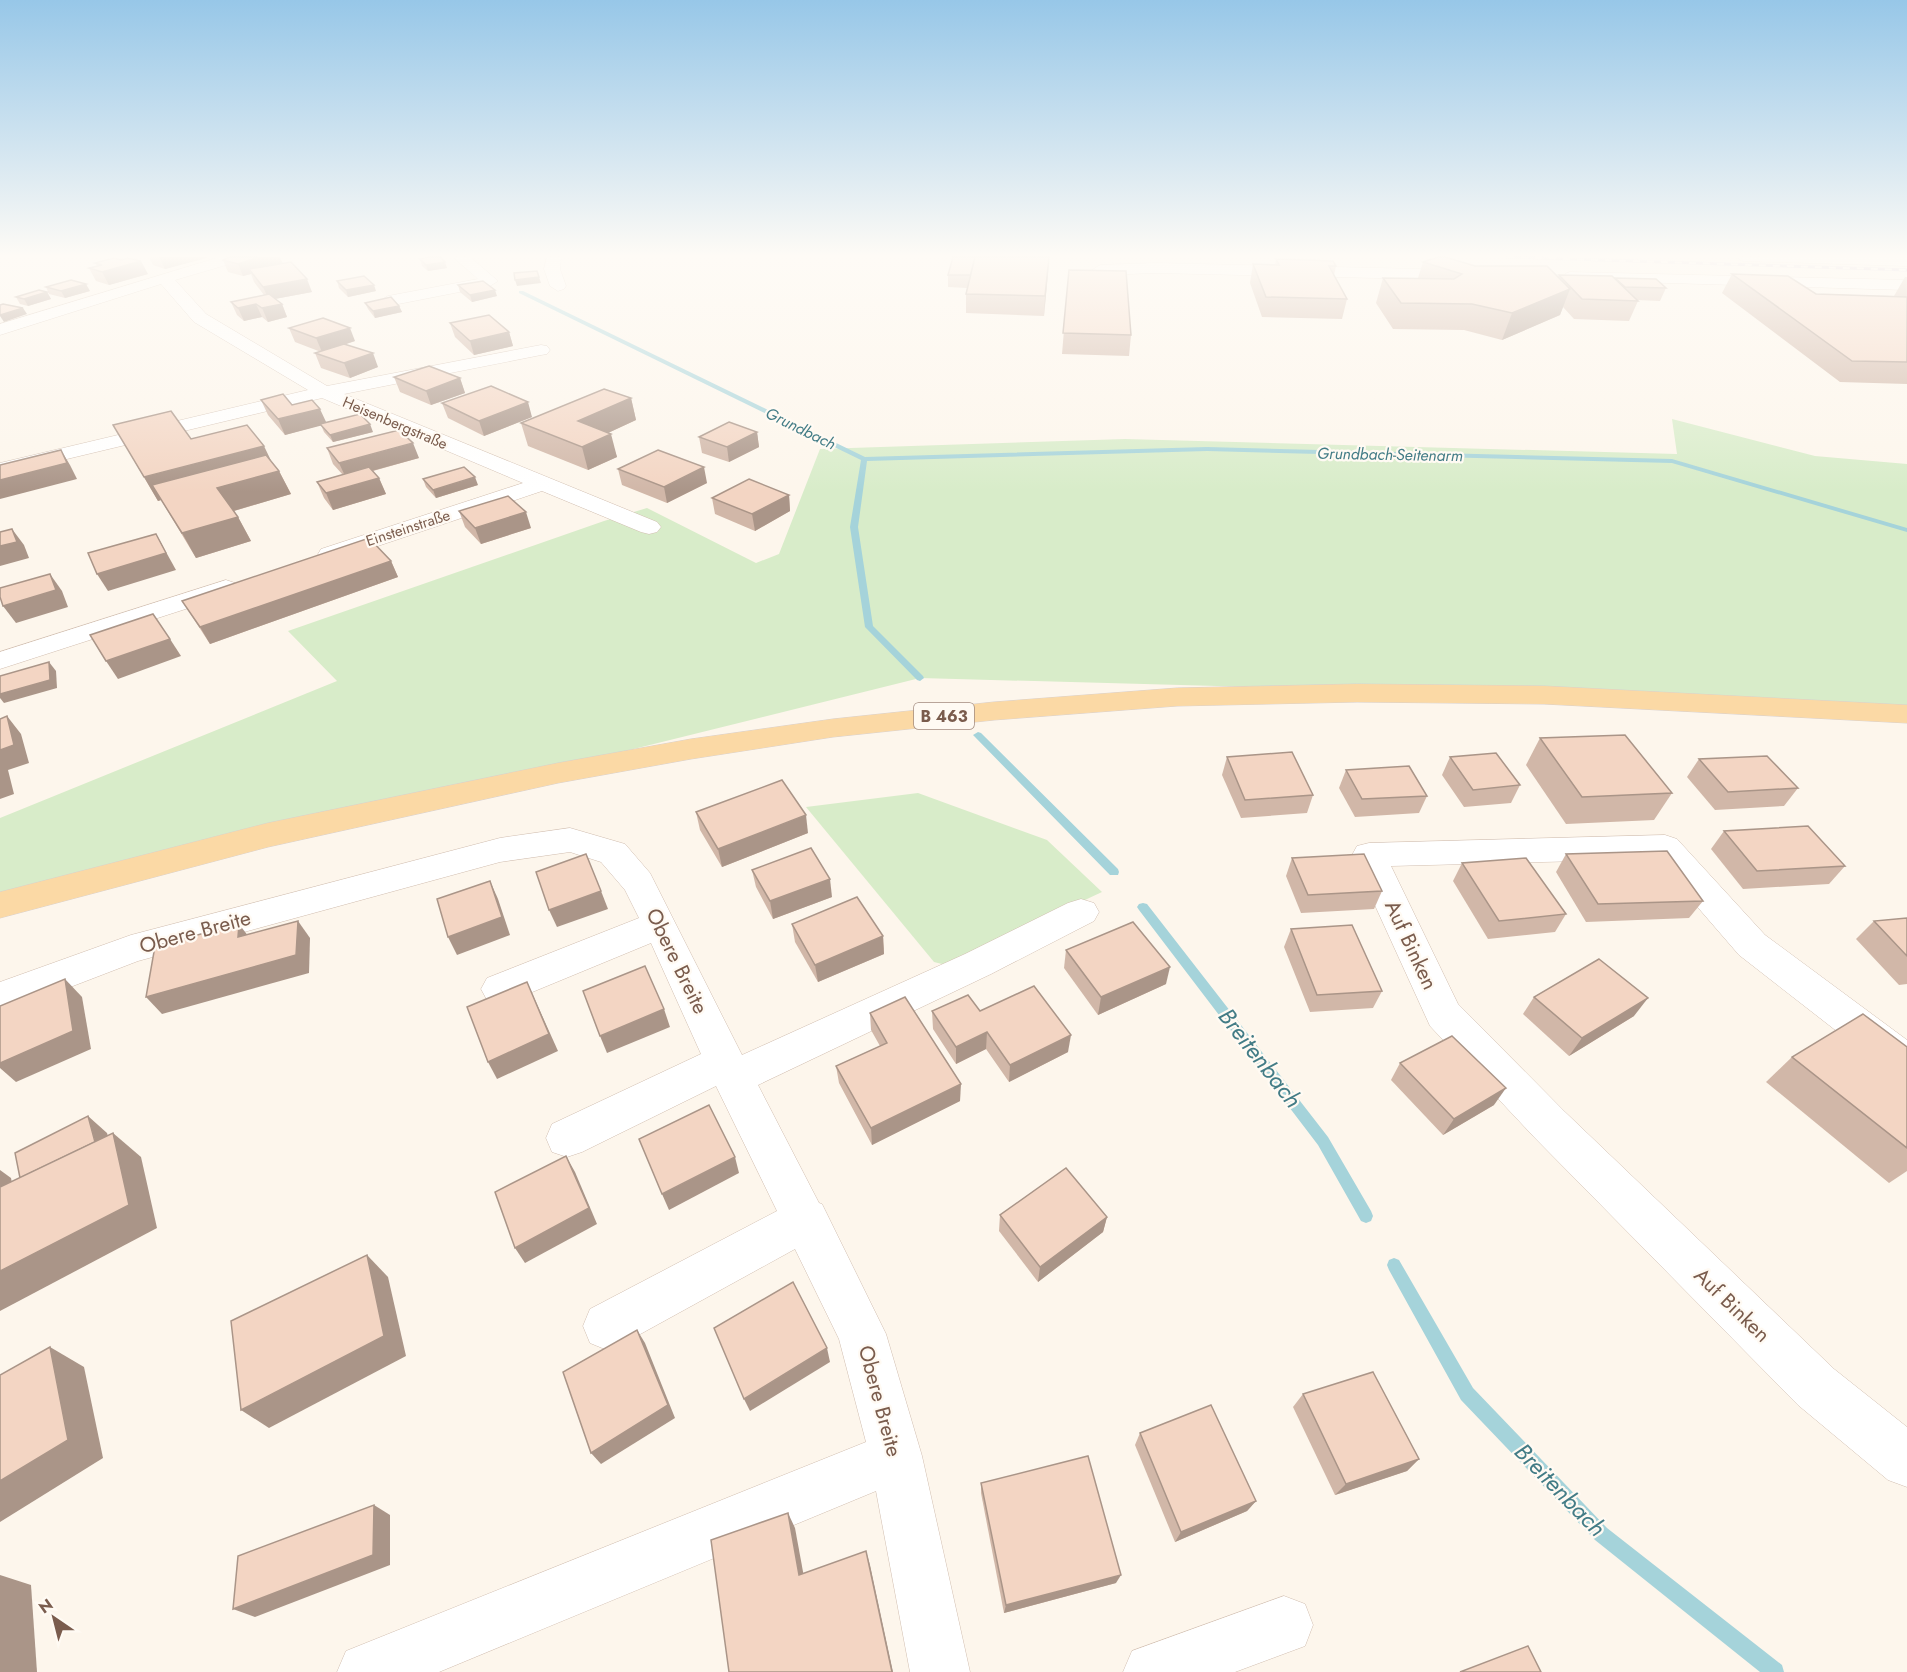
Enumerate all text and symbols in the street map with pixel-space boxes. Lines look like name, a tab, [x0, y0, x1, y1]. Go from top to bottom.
street label: Heisenbergstraße	[339, 391, 451, 455]
water label: Grundbach	[762, 402, 840, 455]
water label: Grundbach-Seitenarm	[1317, 442, 1463, 467]
street label: Einsteinstraße	[363, 504, 453, 552]
road number: B 463	[914, 703, 974, 729]
street label: Auf Binken	[1377, 895, 1445, 995]
street label: Obere Breite	[136, 903, 254, 961]
street label: Obere Breite	[639, 903, 716, 1019]
water label: Breitenbach	[1210, 1000, 1311, 1115]
street label: Auf Binken	[1687, 1261, 1777, 1349]
street label: Obere Breite	[851, 1342, 909, 1460]
water label: Breitenbach	[1507, 1435, 1614, 1544]
north arrow	[24, 1588, 84, 1648]
text: N	[34, 1593, 57, 1619]

